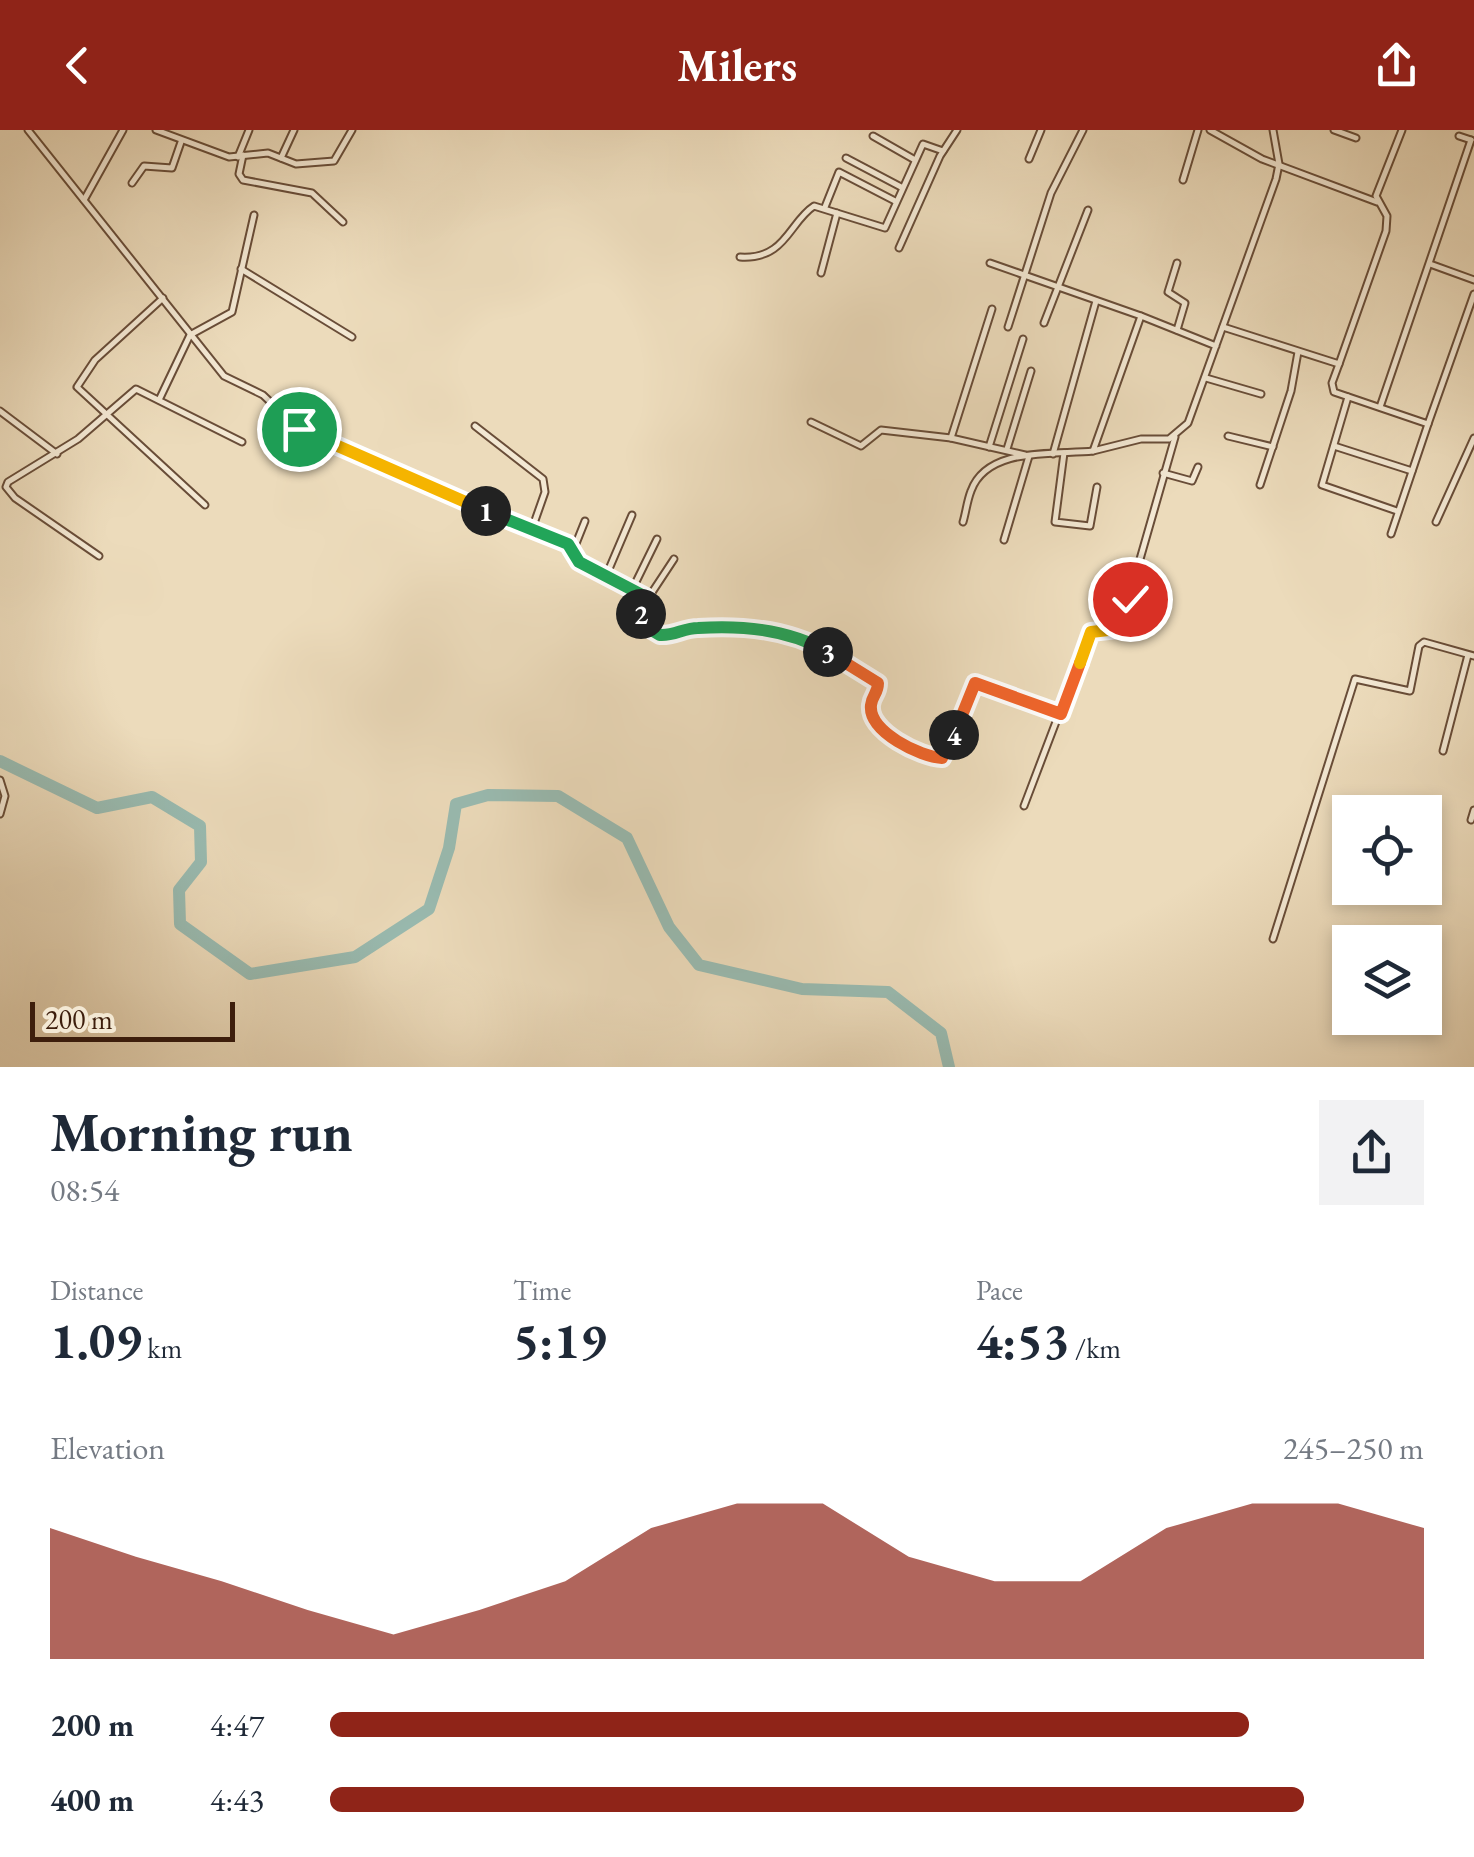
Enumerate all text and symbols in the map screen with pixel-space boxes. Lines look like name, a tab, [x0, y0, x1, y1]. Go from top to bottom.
text: Milers	[677, 36, 797, 94]
icon: back	[50, 38, 105, 93]
icon: share	[1369, 38, 1424, 93]
pin	[257, 387, 342, 472]
icon: arrive	[272, 402, 327, 457]
pin: 1	[461, 486, 511, 536]
text: 1	[479, 493, 493, 529]
pin	[1088, 557, 1173, 642]
icon: check	[1103, 572, 1158, 627]
pin: 2	[616, 589, 666, 639]
text: 2	[634, 596, 648, 632]
pin: 3	[803, 627, 853, 677]
text: 3	[821, 634, 835, 670]
pin: 4	[929, 710, 979, 760]
text: 4	[947, 717, 961, 753]
map controls	[1332, 795, 1442, 1035]
button: locate	[1332, 795, 1442, 905]
button: layers	[1332, 925, 1442, 1035]
scale bar	[30, 997, 235, 1041]
text: 200 m	[45, 1001, 113, 1037]
text: Morning run	[50, 1096, 353, 1167]
button: share	[1319, 1100, 1424, 1205]
text: 08:54	[50, 1169, 119, 1211]
text: Distance	[50, 1272, 144, 1308]
text: Time	[513, 1272, 571, 1308]
text: Pace	[976, 1272, 1023, 1308]
text: 1.09	[50, 1308, 142, 1373]
text: 5:19	[513, 1308, 606, 1373]
text: 4:53	[976, 1308, 1069, 1373]
text: km	[142, 1330, 182, 1366]
text: /km	[1069, 1330, 1121, 1366]
text: Elevation	[50, 1427, 165, 1469]
text: 245–250 m	[1283, 1427, 1424, 1469]
text: 200 m	[50, 1704, 134, 1746]
text: 4:47	[210, 1704, 264, 1746]
text: 400 m	[50, 1779, 134, 1821]
text: 4:43	[210, 1779, 264, 1821]

